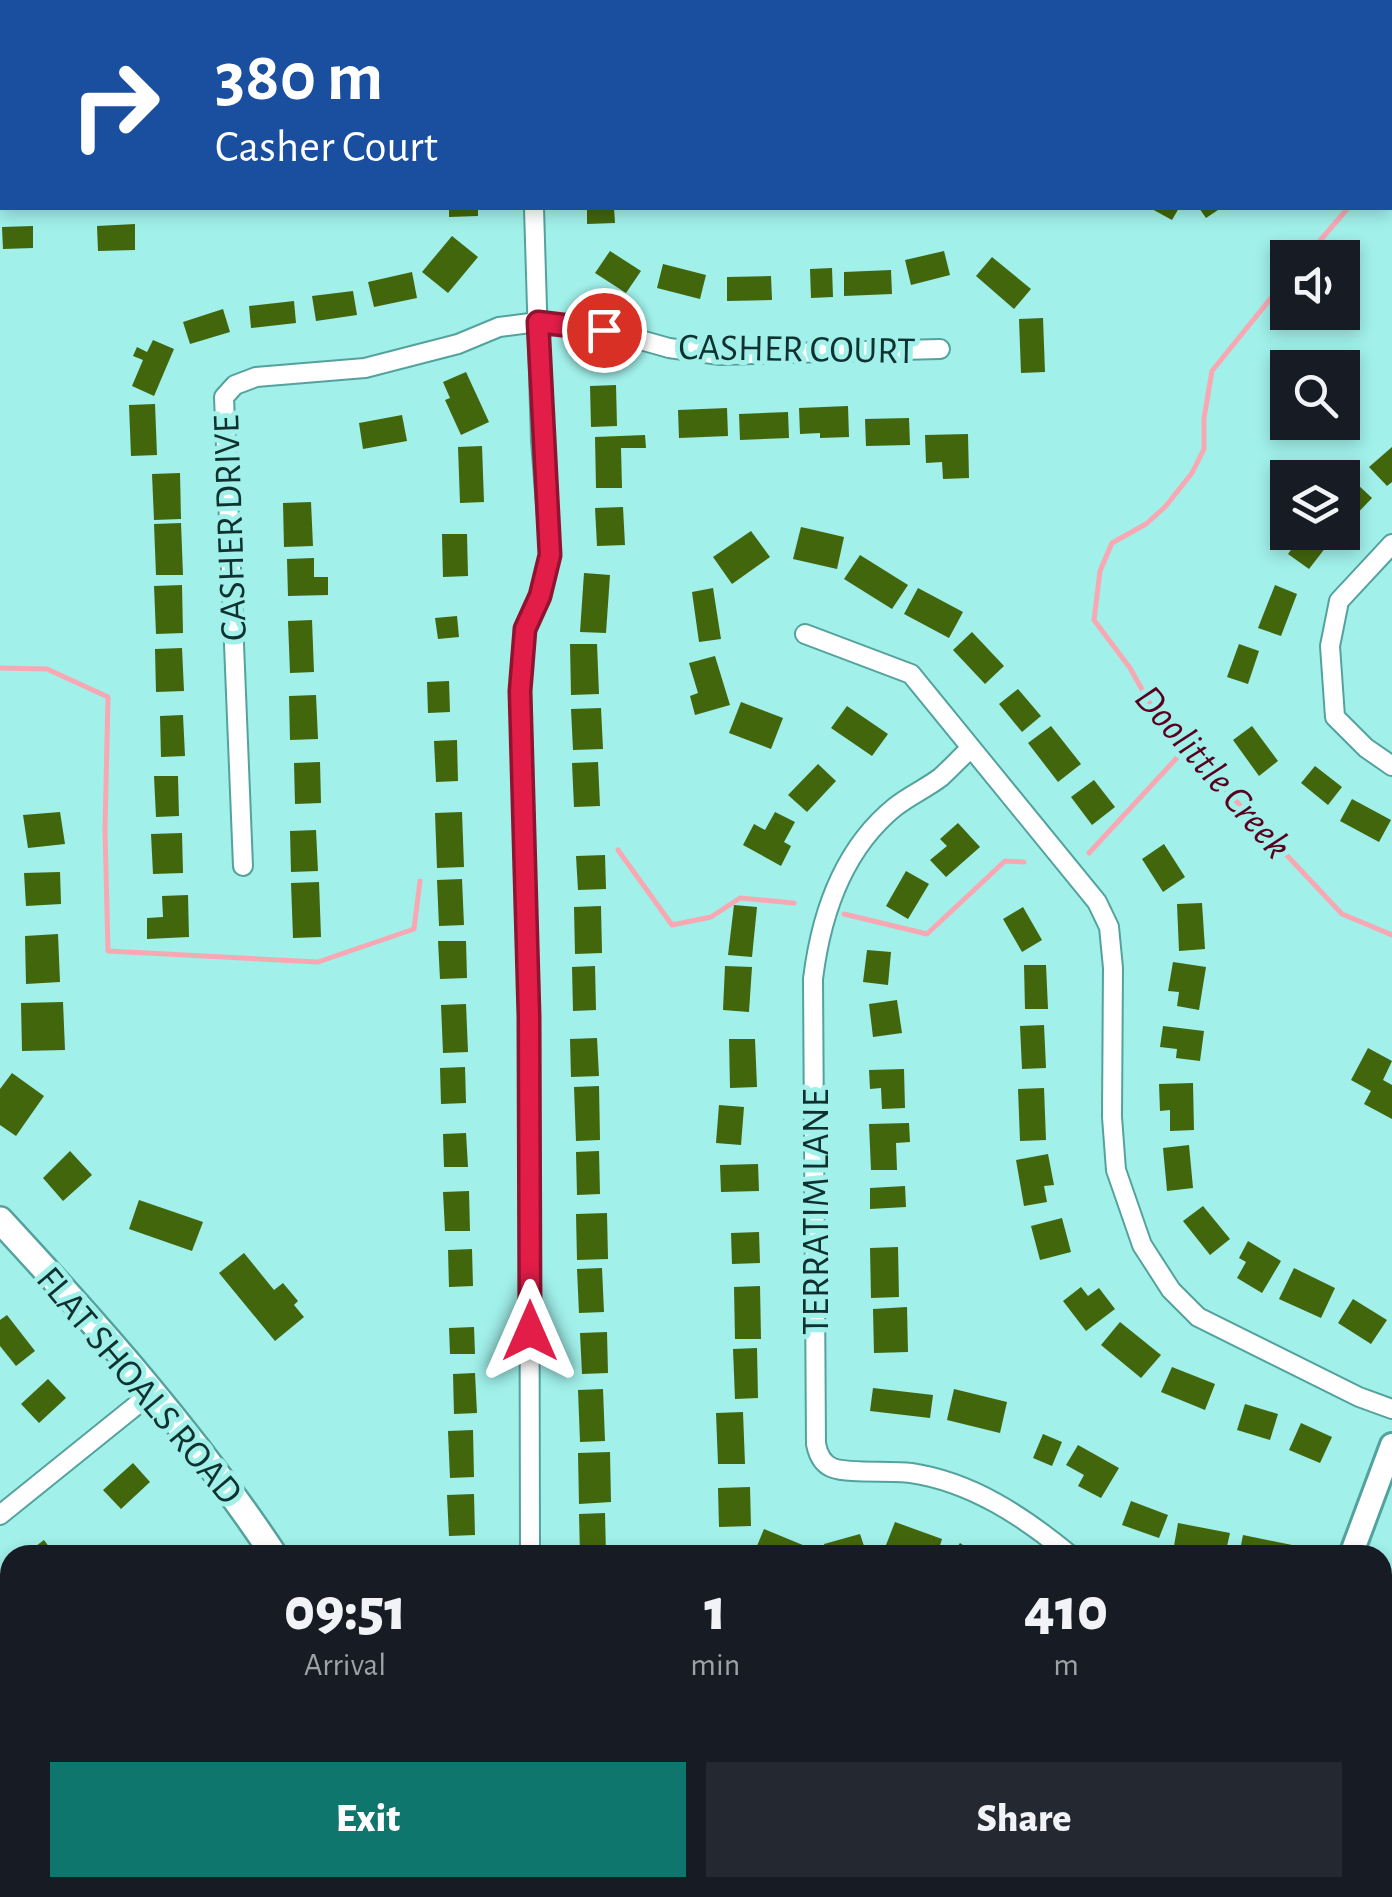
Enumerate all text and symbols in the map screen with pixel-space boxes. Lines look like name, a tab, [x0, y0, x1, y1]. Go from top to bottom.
icon: right	[50, 40, 180, 170]
text: 380 m	[215, 43, 383, 113]
text: Casher Court	[215, 125, 438, 170]
map controls	[1270, 240, 1360, 550]
button: sound	[1270, 240, 1360, 330]
pin	[562, 288, 647, 373]
icon: arrive	[577, 303, 632, 358]
street label: CASHER COURT	[678, 329, 916, 371]
button: search	[1270, 350, 1360, 440]
street label: CASHER DRIVE	[208, 414, 254, 642]
button: layers	[1270, 460, 1360, 550]
water label: Doolittle Creek	[1127, 678, 1298, 866]
street label: TERRATIM LANE	[798, 1089, 836, 1335]
street label: FLAT SHOALS ROAD	[29, 1260, 248, 1512]
position arrow	[478, 1279, 582, 1383]
text: 09:51	[284, 1581, 406, 1641]
text: 1	[704, 1581, 726, 1641]
text: 410	[1024, 1581, 1108, 1641]
text: Arrival	[304, 1649, 386, 1681]
text: min	[690, 1649, 740, 1681]
text: m	[1053, 1649, 1079, 1681]
button: Exit	[50, 1762, 686, 1877]
button: Share	[706, 1762, 1342, 1877]

